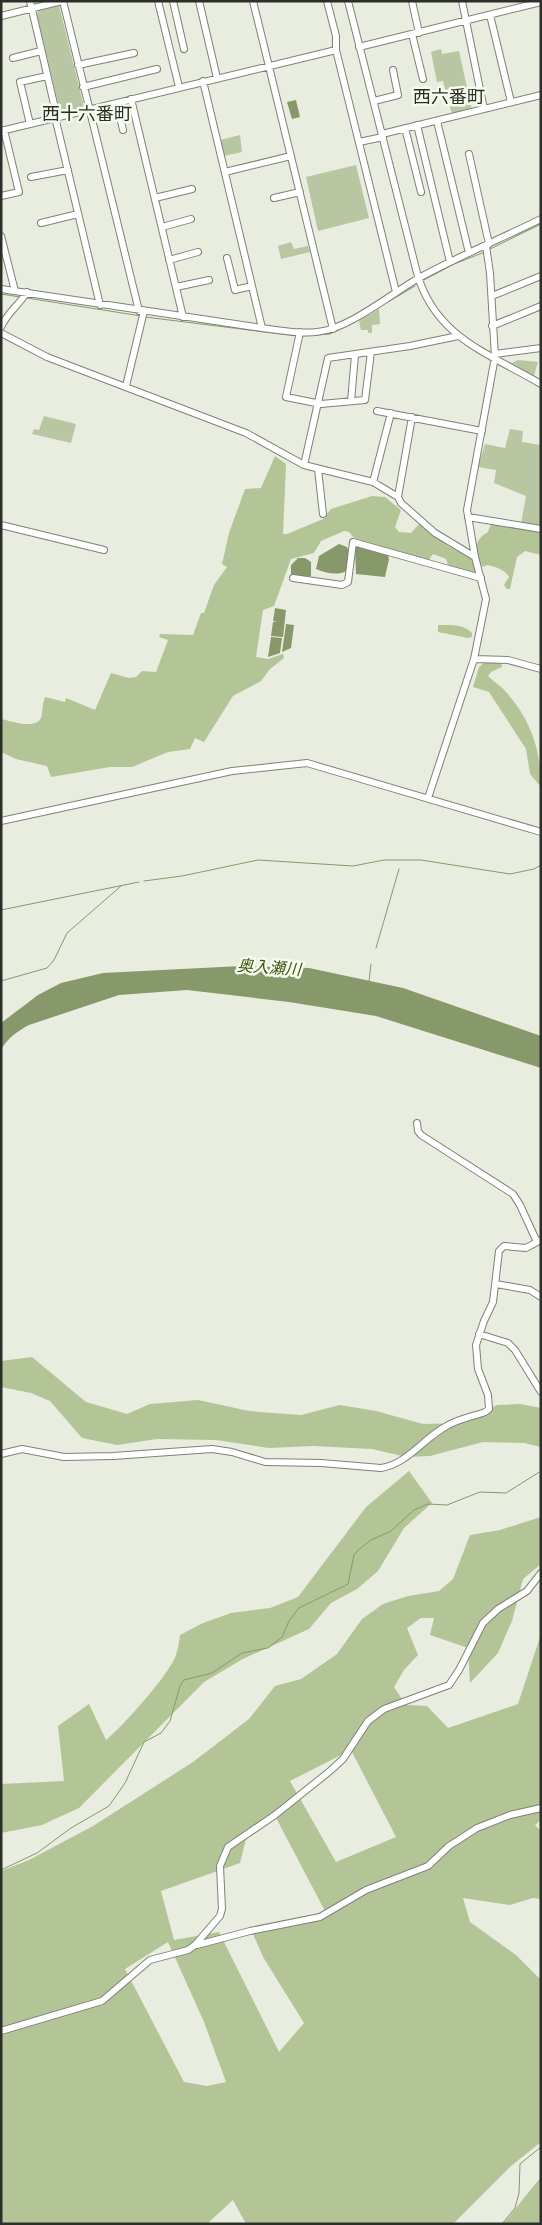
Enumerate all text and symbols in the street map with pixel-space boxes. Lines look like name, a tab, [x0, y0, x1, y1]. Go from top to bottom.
district label: 西六番町	[413, 85, 485, 108]
district label: 西十六番町	[42, 102, 132, 125]
water label: 奥入瀬川	[236, 955, 304, 979]

